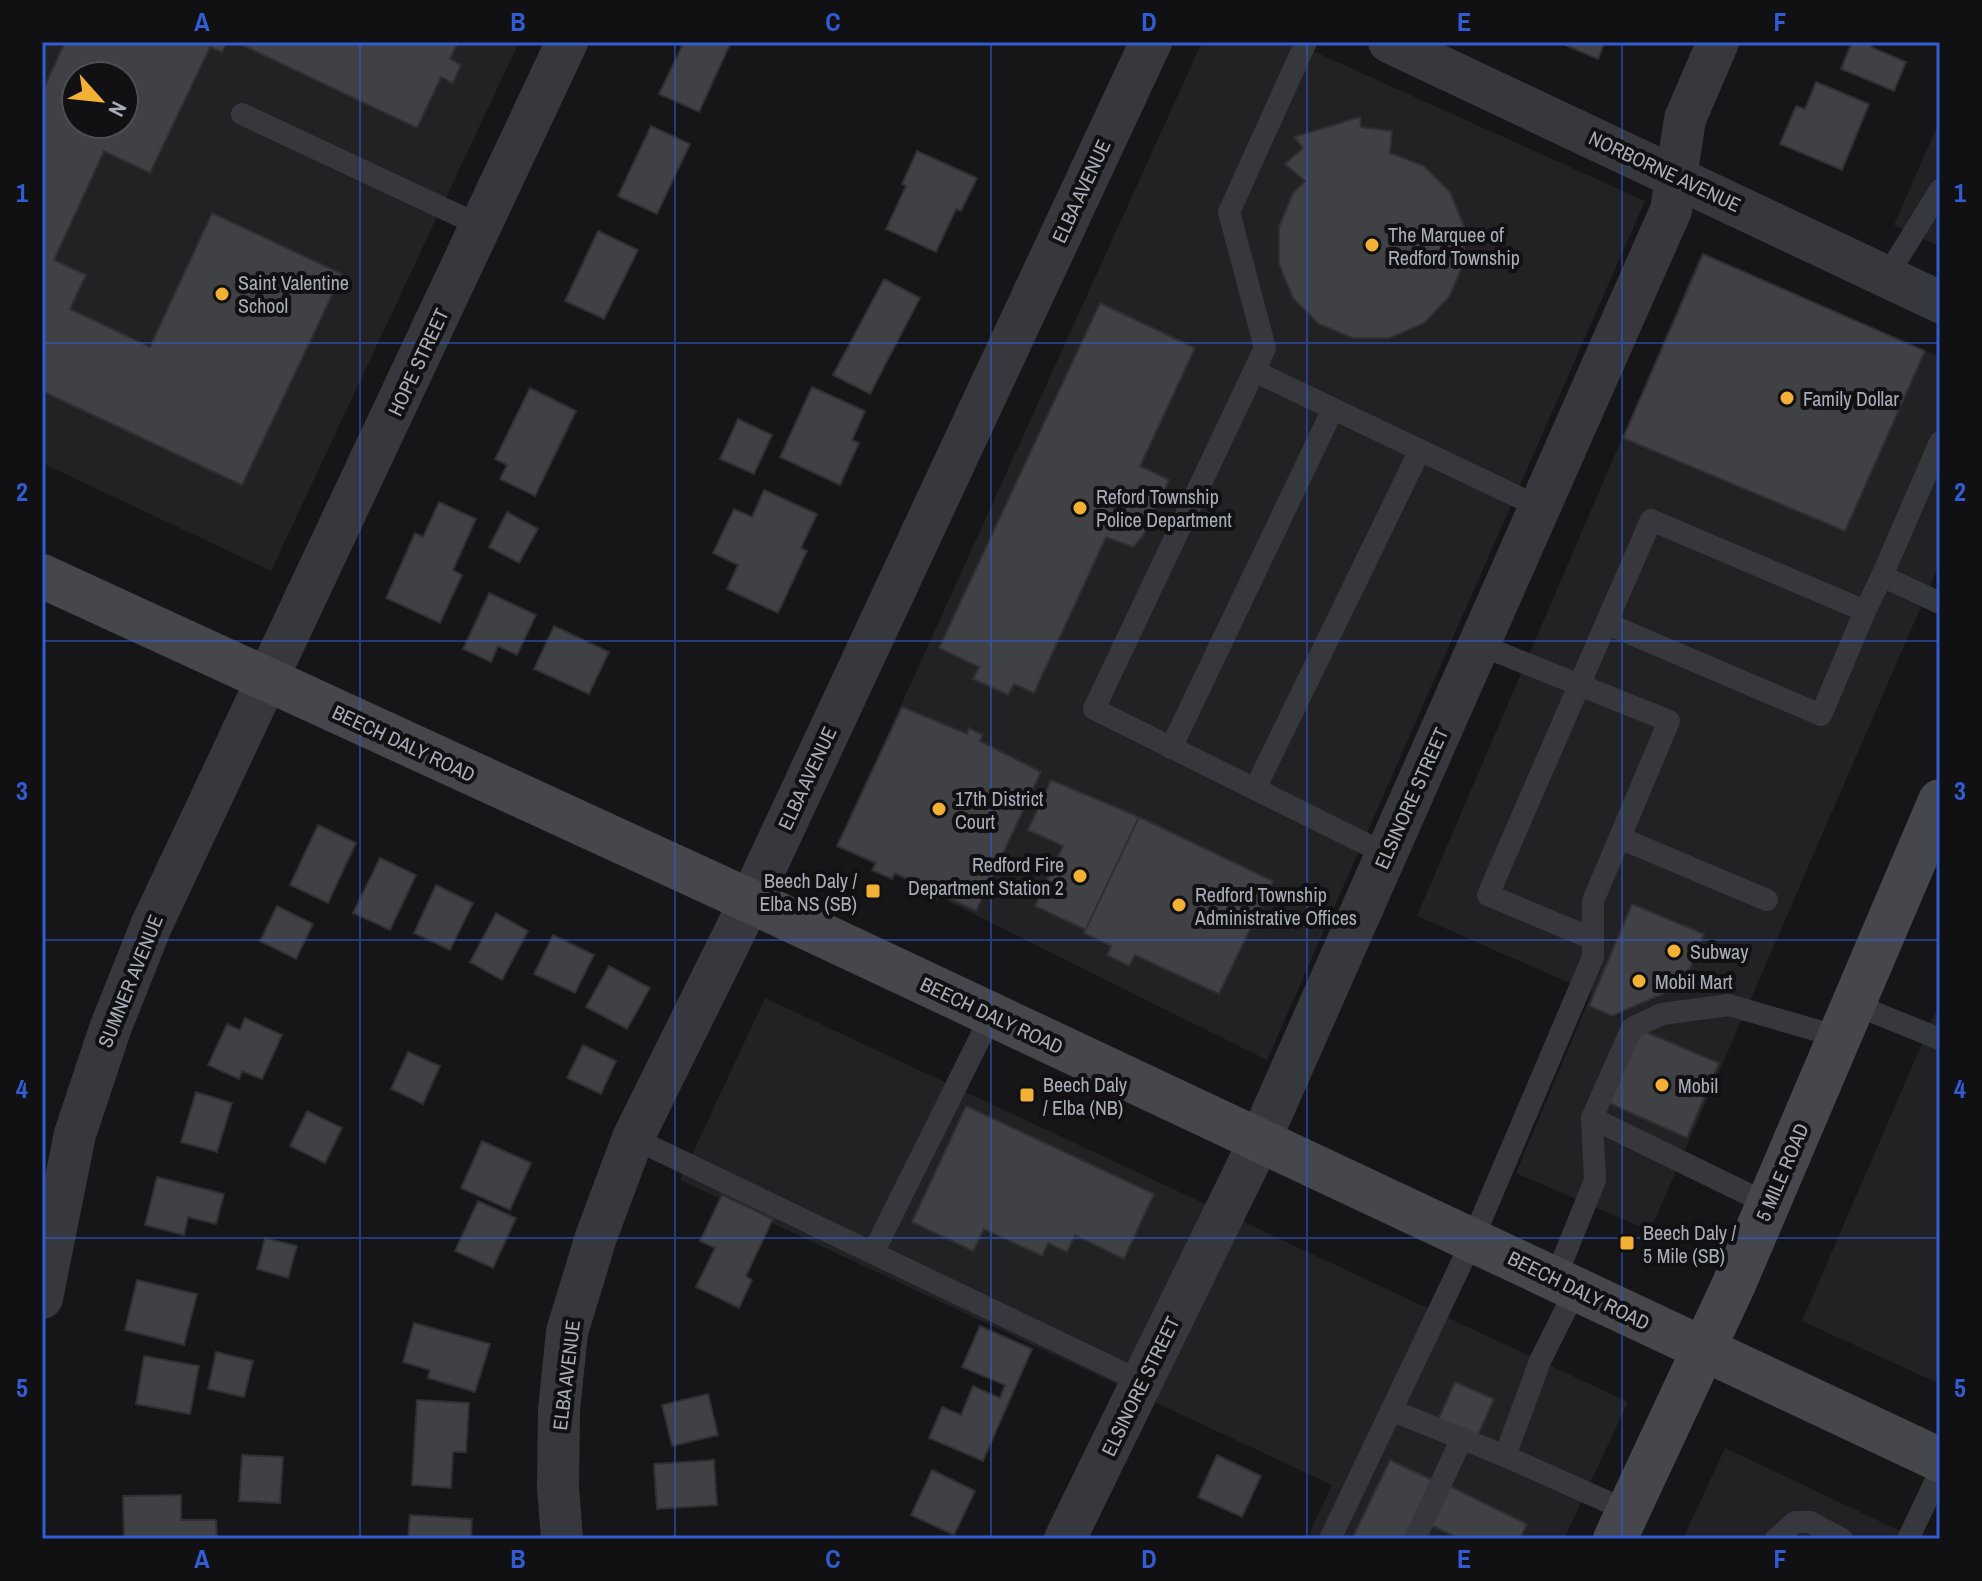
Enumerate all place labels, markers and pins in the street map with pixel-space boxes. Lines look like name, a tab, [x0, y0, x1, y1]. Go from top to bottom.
place label: The Marquee of Redford Township	[1388, 221, 1520, 271]
marker: The Marquee of Redford Township	[1363, 236, 1381, 254]
place label: Saint Valentine School	[238, 269, 349, 319]
marker: Saint Valentine School	[213, 285, 231, 303]
place label: Family Dollar	[1803, 385, 1899, 412]
marker: Family Dollar	[1778, 389, 1796, 407]
place label: Reford Township Police Department	[1096, 483, 1232, 533]
marker: Reford Township Police Department	[1071, 499, 1089, 517]
place label: 17th District Court	[955, 785, 1044, 835]
marker: 17th District Court	[930, 800, 948, 818]
place label: Redford Fire Department Station 2	[908, 851, 1064, 901]
place label: Beech Daly / Elba NS (SB)	[759, 867, 857, 917]
marker: Redford Fire Department Station 2	[1071, 867, 1089, 885]
place label: Redford Township Administrative Offices	[1194, 881, 1357, 931]
marker: Beech Daly / Elba NS (SB)	[864, 882, 882, 900]
marker: Redford Township Administrative Offices	[1170, 896, 1188, 914]
place label: Subway	[1690, 938, 1749, 965]
marker: Subway	[1665, 942, 1683, 960]
place label: Mobil Mart	[1655, 968, 1733, 995]
marker: Mobil Mart	[1630, 972, 1648, 990]
place label: Beech Daly / Elba (NB)	[1043, 1071, 1128, 1121]
place label: Mobil	[1678, 1072, 1718, 1099]
marker: Mobil	[1653, 1076, 1671, 1094]
marker: Beech Daly / Elba (NB)	[1018, 1086, 1036, 1104]
place label: Beech Daly / 5 Mile (SB)	[1643, 1219, 1736, 1269]
marker: Beech Daly / 5 Mile (SB)	[1618, 1234, 1636, 1252]

